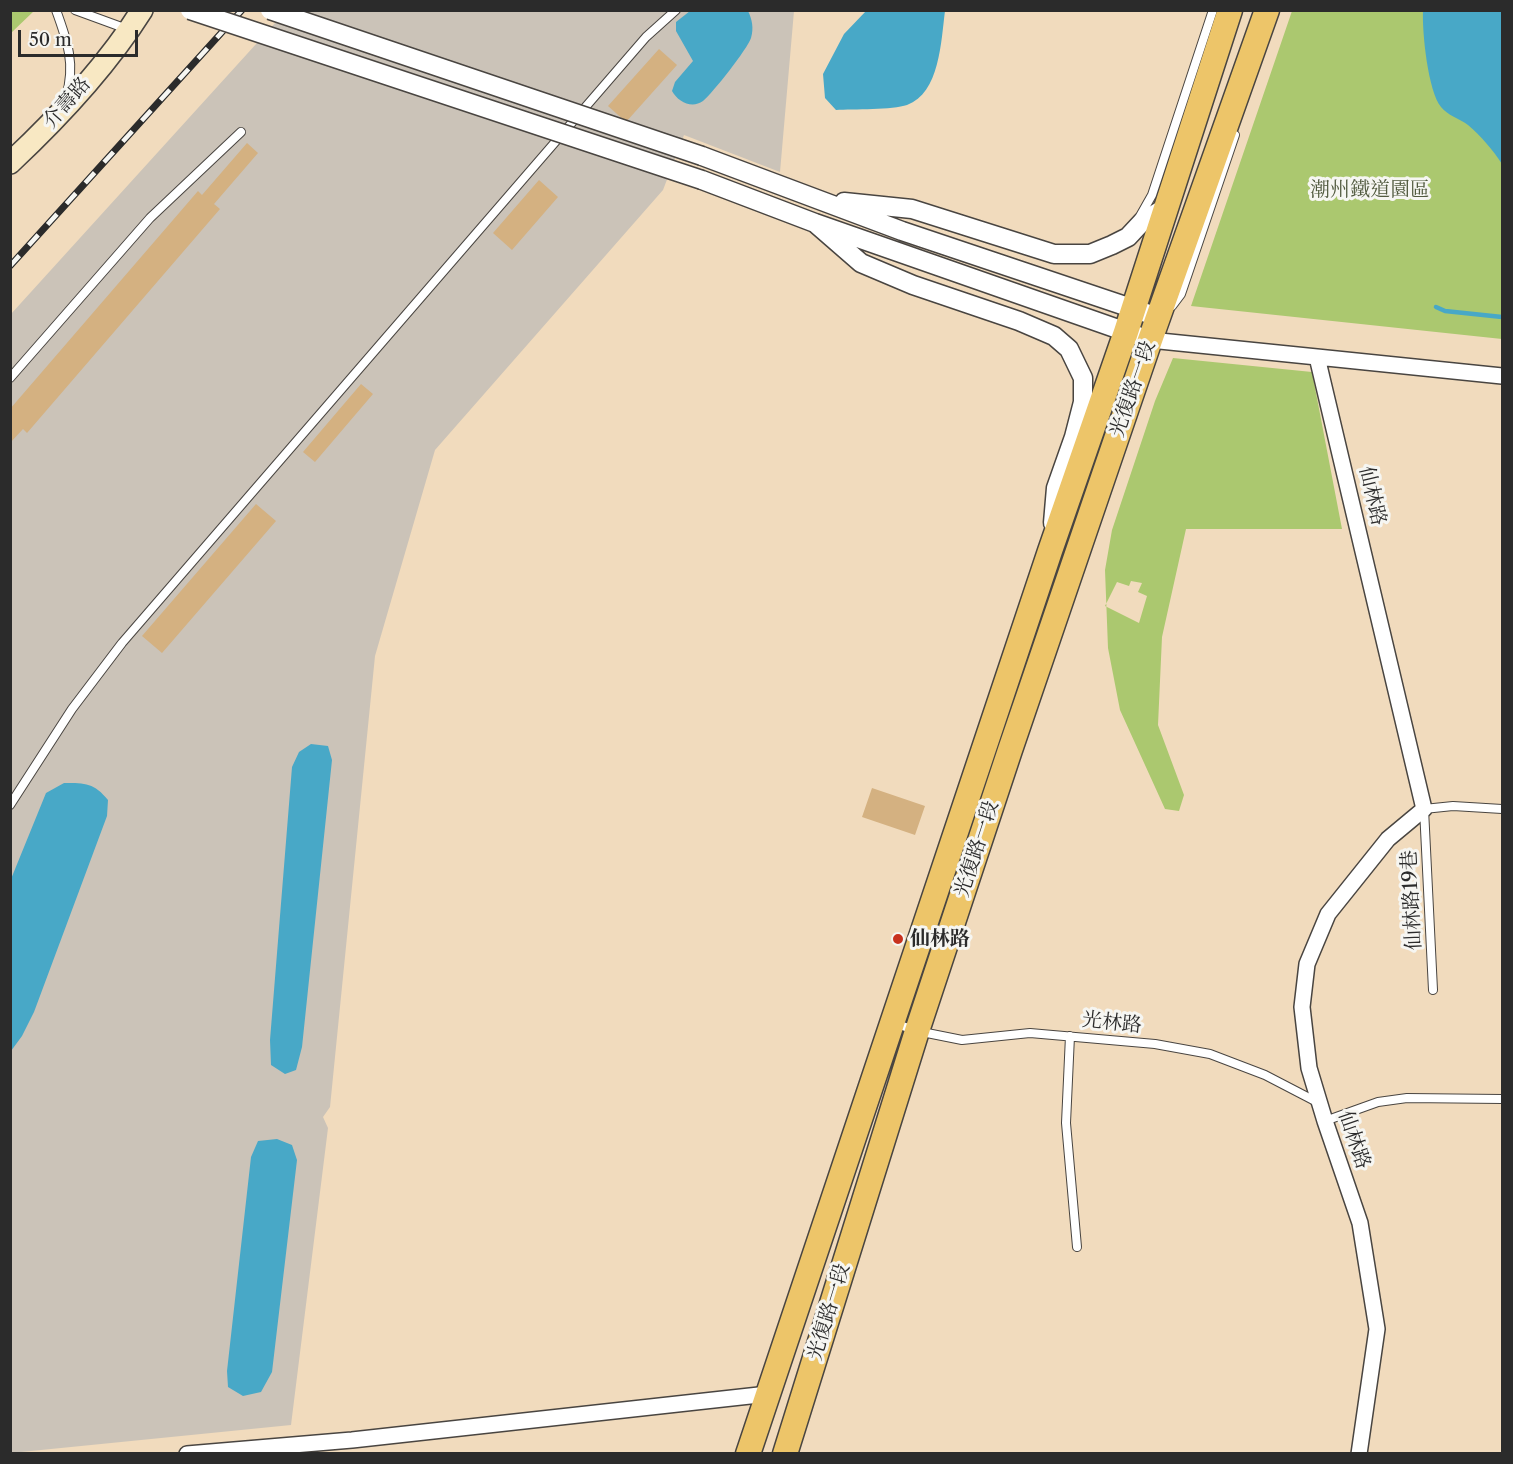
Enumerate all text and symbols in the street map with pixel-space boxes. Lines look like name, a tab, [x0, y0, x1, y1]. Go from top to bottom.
scale bar	[21, 18, 141, 56]
text: 50 m	[29, 29, 72, 51]
street label: 介壽路	[38, 72, 96, 134]
park label: 潮州鐵道園區	[1310, 178, 1430, 202]
street label: 光復路一段	[1105, 338, 1161, 440]
street label: 仙林路	[1354, 464, 1390, 528]
street label: 光復路一段	[950, 798, 1004, 900]
street label: 仙林路19巷	[1397, 849, 1427, 951]
place label: 仙林路	[910, 927, 970, 951]
marker: 仙林路	[891, 932, 905, 946]
street label: 光林路	[1081, 1008, 1143, 1038]
street label: 仙林路	[1333, 1108, 1375, 1172]
street label: 光復路一段	[803, 1261, 855, 1363]

